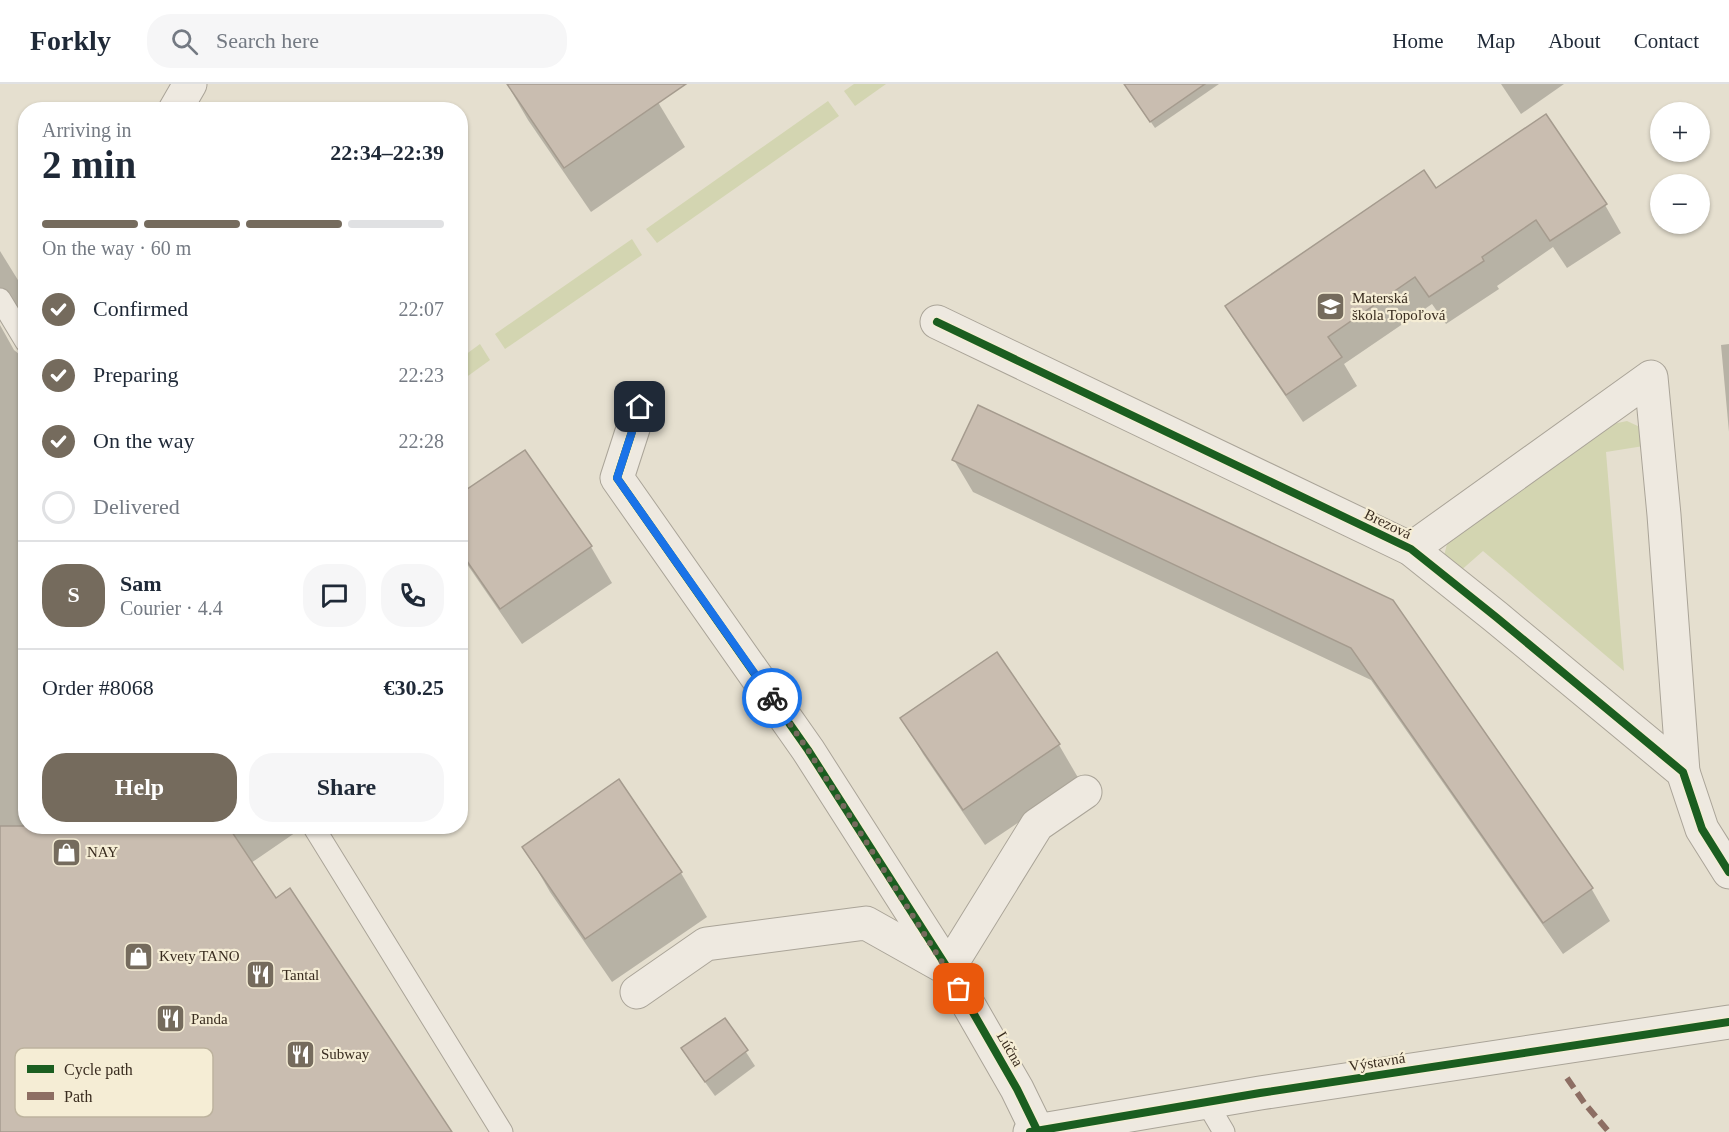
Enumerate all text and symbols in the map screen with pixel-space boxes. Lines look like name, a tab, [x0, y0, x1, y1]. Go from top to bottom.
search box	[147, 14, 567, 68]
text: Forkly	[30, 25, 111, 56]
icon: search	[168, 25, 201, 58]
text: Search here	[216, 28, 319, 53]
text: Home	[1392, 29, 1444, 53]
text: Map	[1477, 29, 1515, 53]
text: About	[1548, 29, 1601, 53]
text: Contact	[1634, 29, 1699, 53]
map controls	[1650, 102, 1710, 234]
button: +	[1650, 102, 1710, 162]
text: Arriving in	[42, 119, 131, 141]
text: 22:34–22:39	[330, 140, 444, 165]
text: 2 min	[42, 143, 136, 186]
button: −	[1650, 174, 1710, 234]
text: On the way · 60 m	[42, 237, 191, 259]
place label: Materská škola Topoľová	[1352, 290, 1446, 323]
school or university icon: Materská škola Topoľová	[1315, 291, 1347, 323]
icon: check	[42, 293, 75, 326]
text: Confirmed	[93, 296, 188, 321]
text: 22:07	[398, 298, 444, 320]
icon: check	[42, 359, 75, 392]
text: Preparing	[93, 362, 179, 387]
text: 22:23	[398, 364, 444, 386]
pin	[614, 381, 665, 432]
icon: home	[623, 390, 656, 423]
icon: check	[42, 425, 75, 458]
text: On the way	[93, 428, 194, 453]
text: 22:28	[398, 430, 444, 452]
text: Delivered	[93, 494, 180, 519]
street label: Brezová	[1362, 506, 1414, 542]
button: chat	[303, 564, 366, 627]
button: phone	[381, 564, 444, 627]
text: Sam	[120, 571, 162, 596]
text: S	[67, 582, 80, 607]
text: Courier · 4.4	[120, 597, 223, 619]
courier	[742, 668, 802, 728]
text: Order #8068	[42, 675, 154, 700]
text: €30.25	[384, 675, 444, 700]
icon: bike	[756, 682, 789, 715]
button: Help	[42, 753, 237, 822]
button: Share	[249, 753, 444, 822]
shop icon: NAY	[50, 836, 82, 868]
place label: NAY	[87, 844, 118, 860]
shop icon: Kvety TANO	[122, 940, 154, 972]
place label: Kvety TANO	[159, 948, 240, 964]
restaurant icon: Tantal	[245, 959, 277, 991]
pin	[933, 963, 984, 1014]
place label: Tantal	[282, 967, 319, 983]
icon: bag	[942, 972, 975, 1005]
restaurant icon: Panda	[154, 1003, 186, 1035]
place label: Panda	[191, 1011, 228, 1027]
street label: Lúčna	[994, 1029, 1026, 1070]
restaurant icon: Subway	[284, 1038, 316, 1070]
place label: Subway	[321, 1046, 370, 1062]
legend	[15, 1048, 213, 1117]
street label: Výstavná	[1348, 1050, 1407, 1074]
text: Cycle path	[64, 1061, 133, 1079]
text: Path	[64, 1088, 92, 1105]

